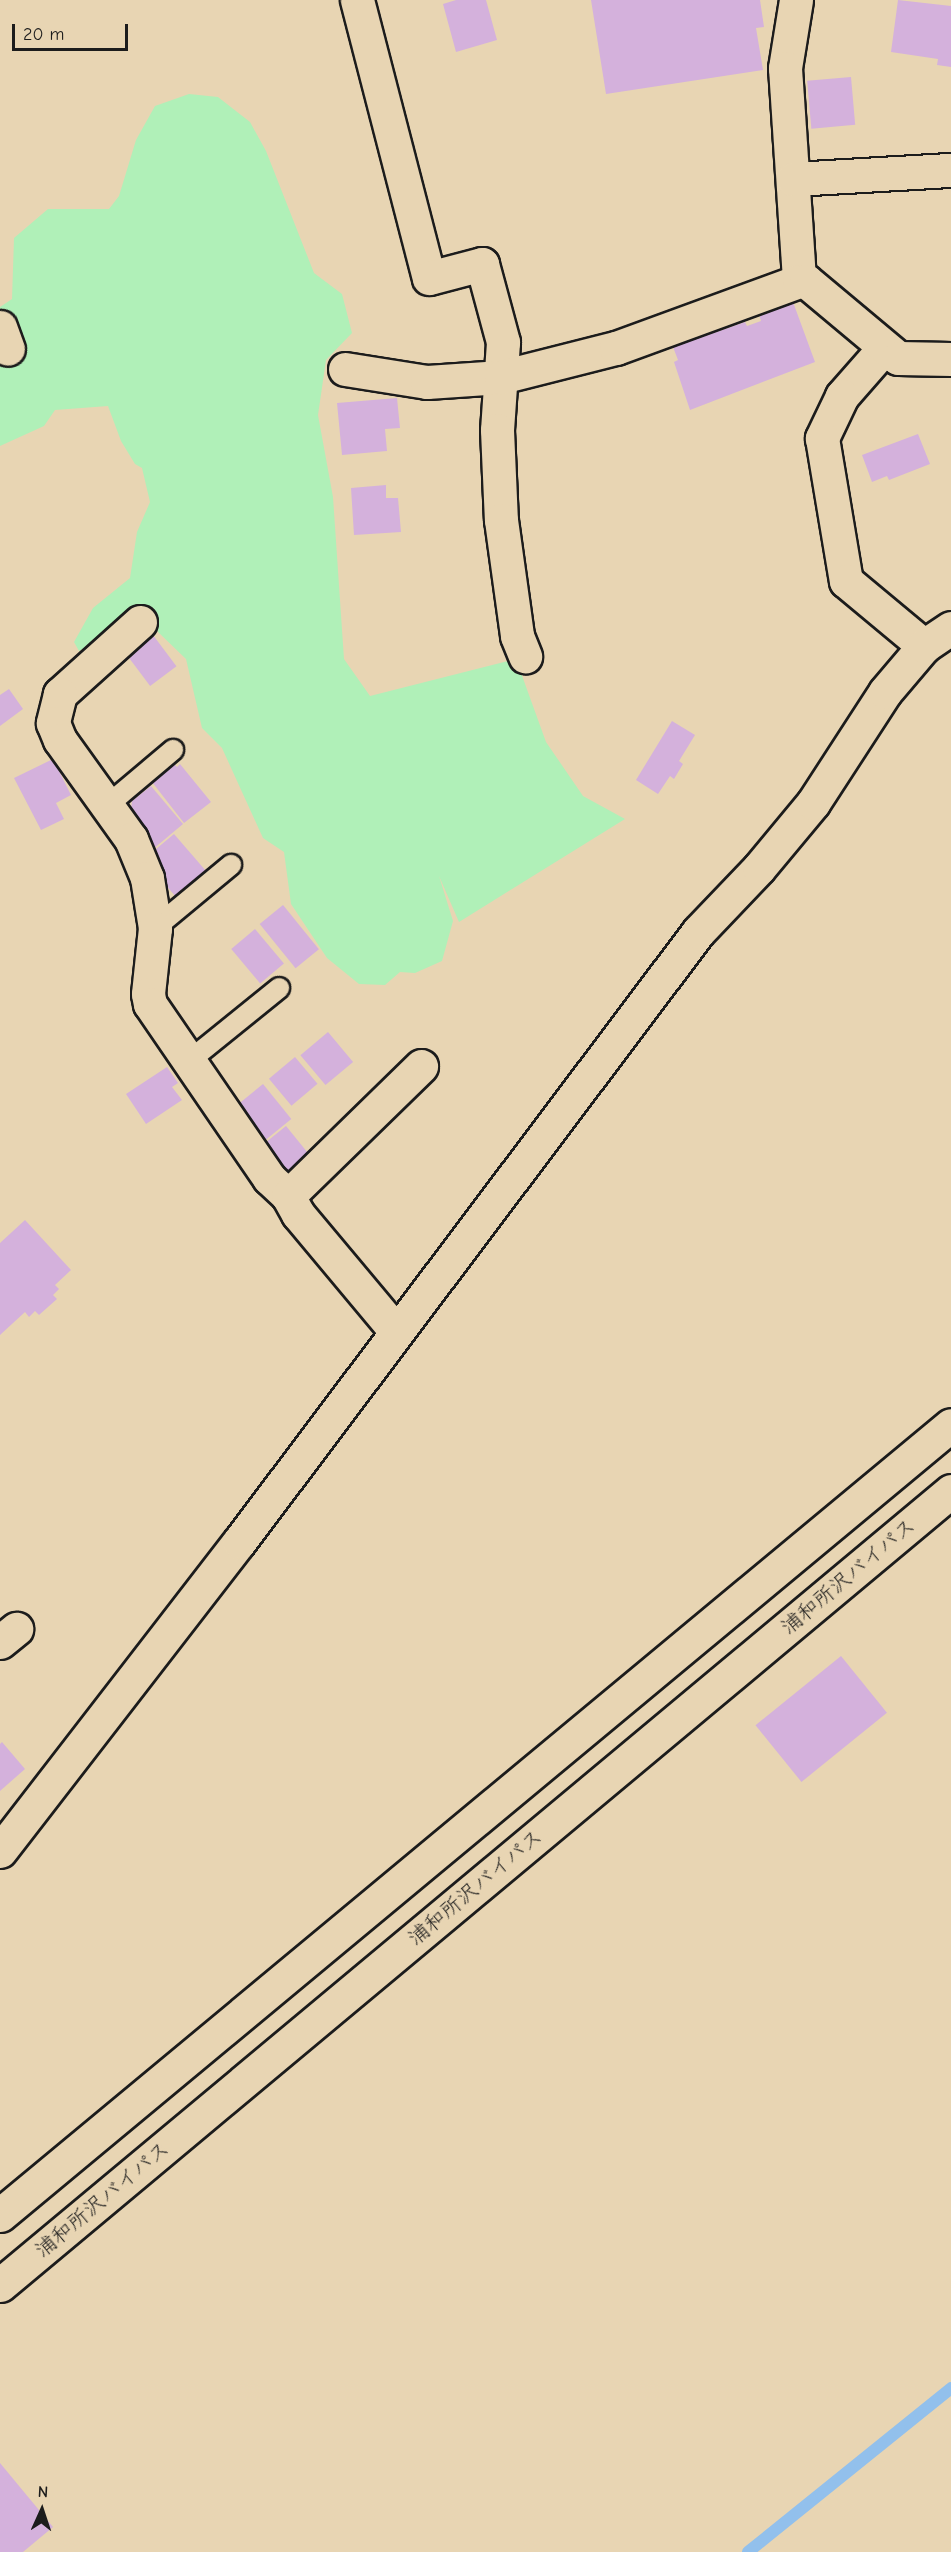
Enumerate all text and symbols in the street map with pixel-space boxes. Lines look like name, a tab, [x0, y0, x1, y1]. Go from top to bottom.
scale bar	[15, 12, 130, 50]
text: 20 m	[23, 24, 64, 45]
street label: 浦和所沢バイパス	[776, 1512, 920, 1640]
street label: 浦和所沢バイパス	[403, 1823, 547, 1951]
street label: 浦和所沢バイパス	[30, 2135, 174, 2263]
north arrow	[12, 2480, 72, 2540]
text: N	[37, 2483, 49, 2501]

